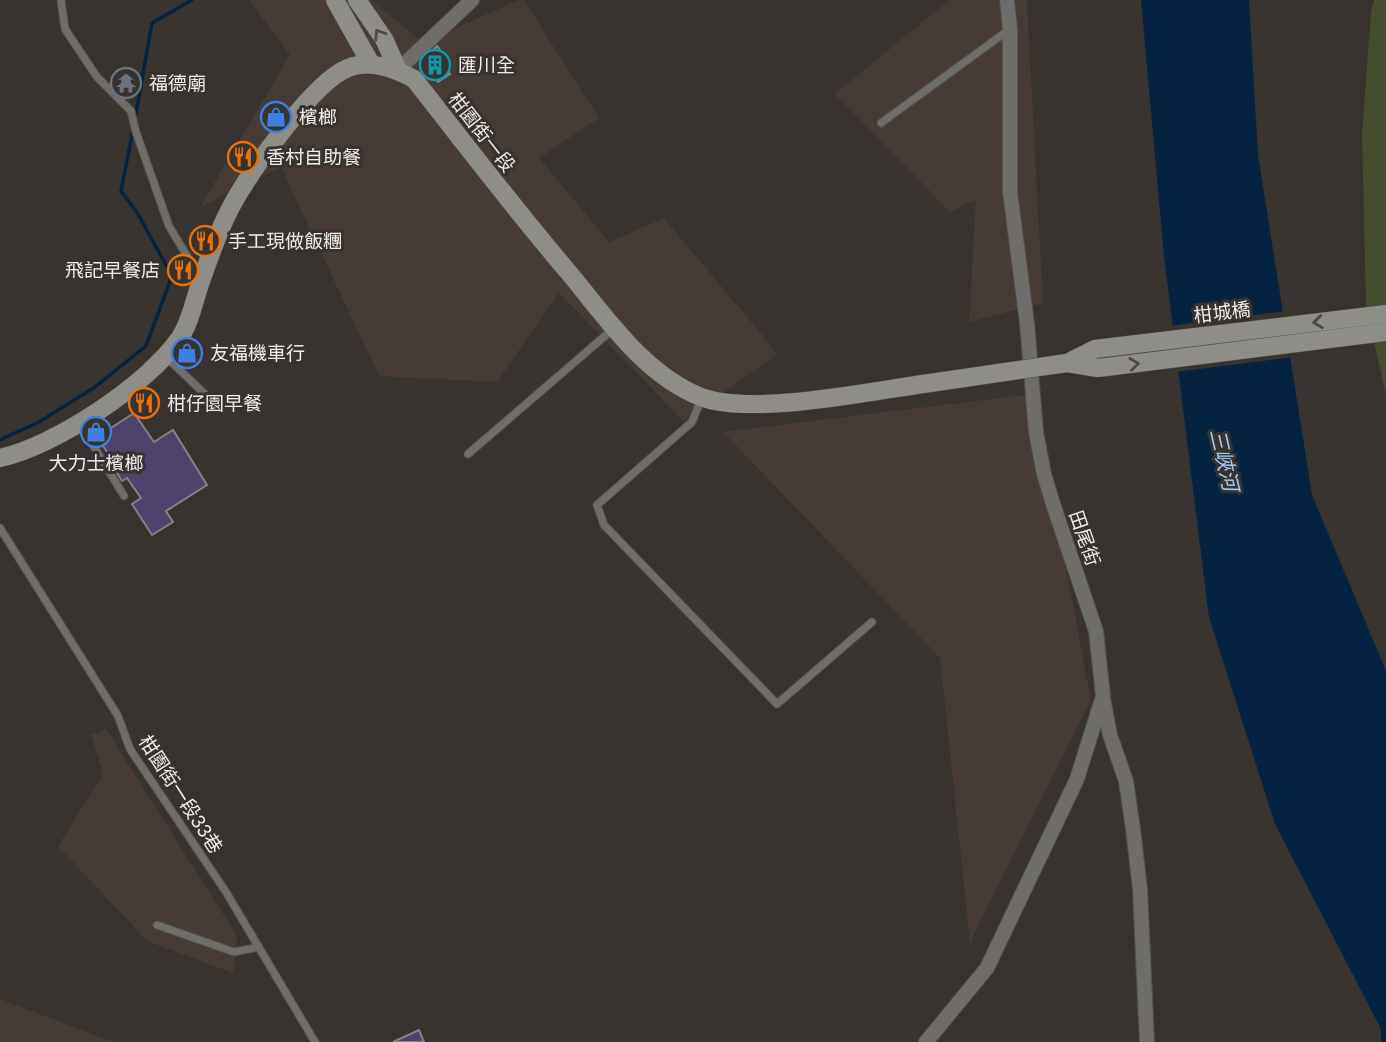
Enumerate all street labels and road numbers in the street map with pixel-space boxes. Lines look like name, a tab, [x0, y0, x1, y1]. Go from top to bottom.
street label: 柑園街一段	[444, 87, 521, 176]
street label: 柑城橋	[1192, 297, 1252, 326]
street label: 田尾街	[1065, 507, 1106, 569]
street label: 柑園街一段33巷	[135, 730, 228, 857]

